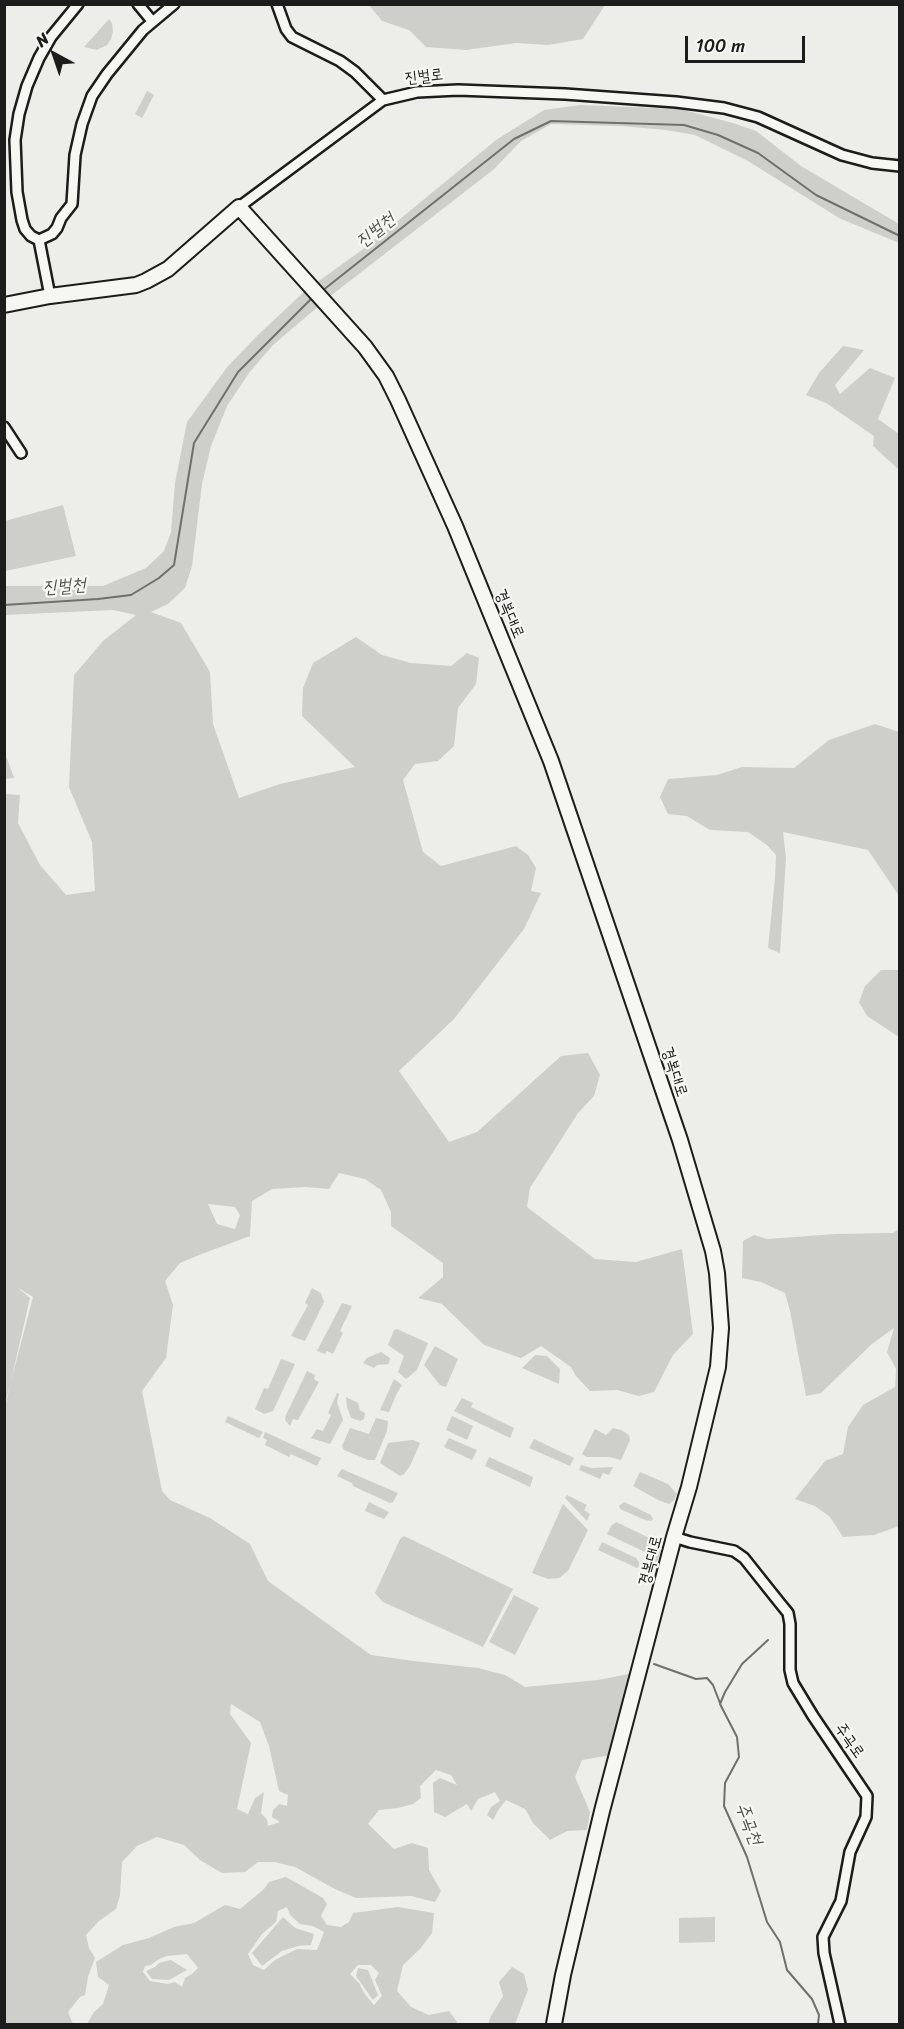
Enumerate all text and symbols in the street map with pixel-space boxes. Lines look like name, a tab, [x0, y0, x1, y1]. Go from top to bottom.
north arrow	[24, 24, 84, 84]
scale bar	[688, 24, 808, 62]
text: N	[29, 25, 56, 55]
text: 100 m	[696, 30, 745, 62]
street label: 진벌로	[404, 65, 444, 89]
water label: 진벌천	[352, 209, 400, 253]
water label: 진벌천	[42, 575, 86, 599]
street label: 경복대로	[490, 587, 528, 641]
street label: 경복대로	[657, 1045, 691, 1099]
street label: 경복대로	[635, 1534, 667, 1588]
street label: 주곡로	[830, 1720, 868, 1762]
water label: 주곡천	[730, 1800, 766, 1848]

